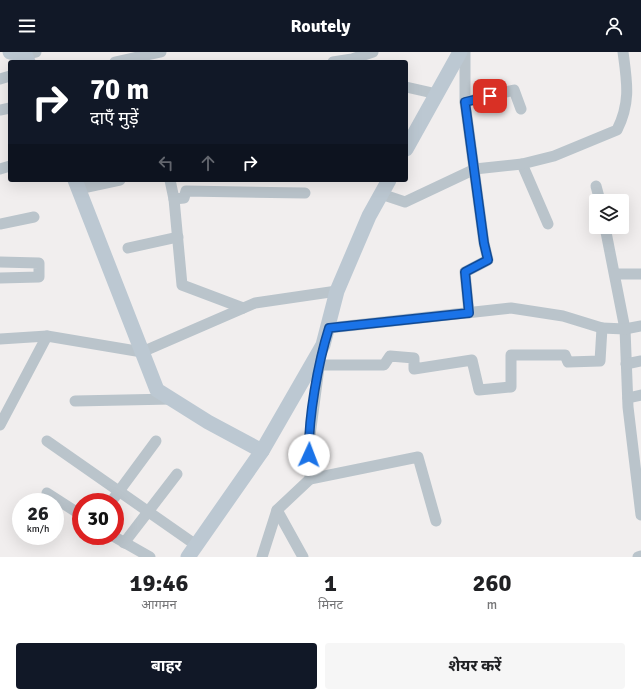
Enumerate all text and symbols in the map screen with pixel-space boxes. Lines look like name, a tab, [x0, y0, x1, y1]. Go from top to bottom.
icon: menu	[16, 15, 38, 37]
text: Routely	[291, 15, 350, 37]
icon: person	[603, 15, 625, 37]
text: 70 m	[90, 73, 149, 107]
icon: right	[24, 76, 76, 128]
pin	[473, 79, 507, 113]
icon: arrive	[479, 85, 501, 107]
text: दाएँ मुड़ें	[90, 107, 139, 129]
icon: left	[155, 152, 177, 174]
icon: ahead	[197, 152, 219, 174]
icon: right	[239, 152, 261, 174]
map controls	[589, 194, 629, 234]
button: layers	[589, 194, 629, 234]
position arrow	[288, 434, 330, 476]
speed limit sign: 30	[72, 493, 124, 545]
text: 26	[27, 501, 49, 526]
text: km/h	[27, 523, 49, 535]
text: 19:46	[130, 568, 188, 598]
text: 1	[324, 568, 337, 598]
text: 260	[473, 568, 511, 598]
text: आगमन	[141, 597, 177, 613]
text: मिनट	[318, 597, 343, 613]
text: m	[487, 597, 497, 613]
button: बाहर	[16, 643, 317, 689]
button: शेयर करें	[325, 643, 625, 689]

